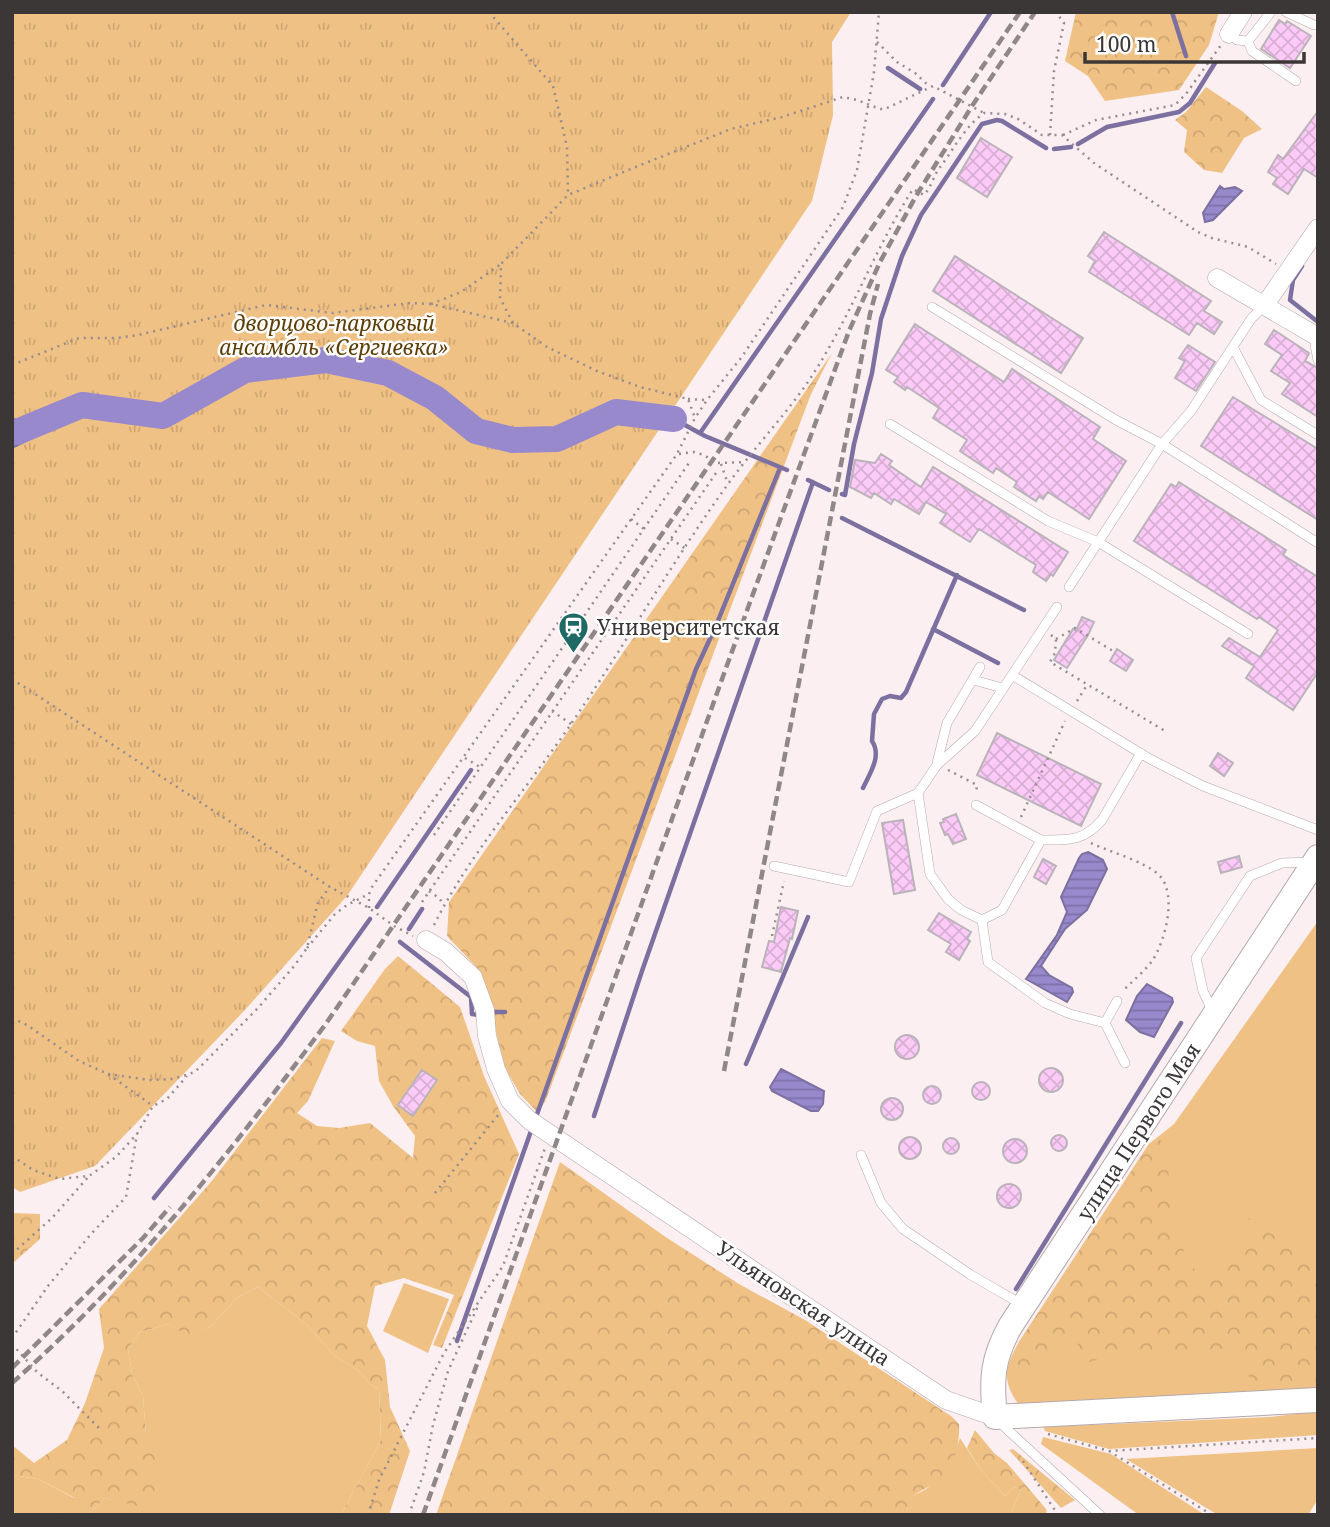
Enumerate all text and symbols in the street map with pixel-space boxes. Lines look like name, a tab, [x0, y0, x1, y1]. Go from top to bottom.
scale bar	[1085, 21, 1304, 65]
text: 100 m	[1096, 30, 1157, 58]
park label: дворцово-парковый ансамбль «Сергиевка»	[220, 309, 448, 361]
station icon: Университетская	[557, 611, 591, 655]
place label: Университетская	[597, 613, 780, 641]
street label: улица Первого Мая	[1070, 1037, 1206, 1226]
street label: Ульяновская улица	[711, 1234, 896, 1372]

